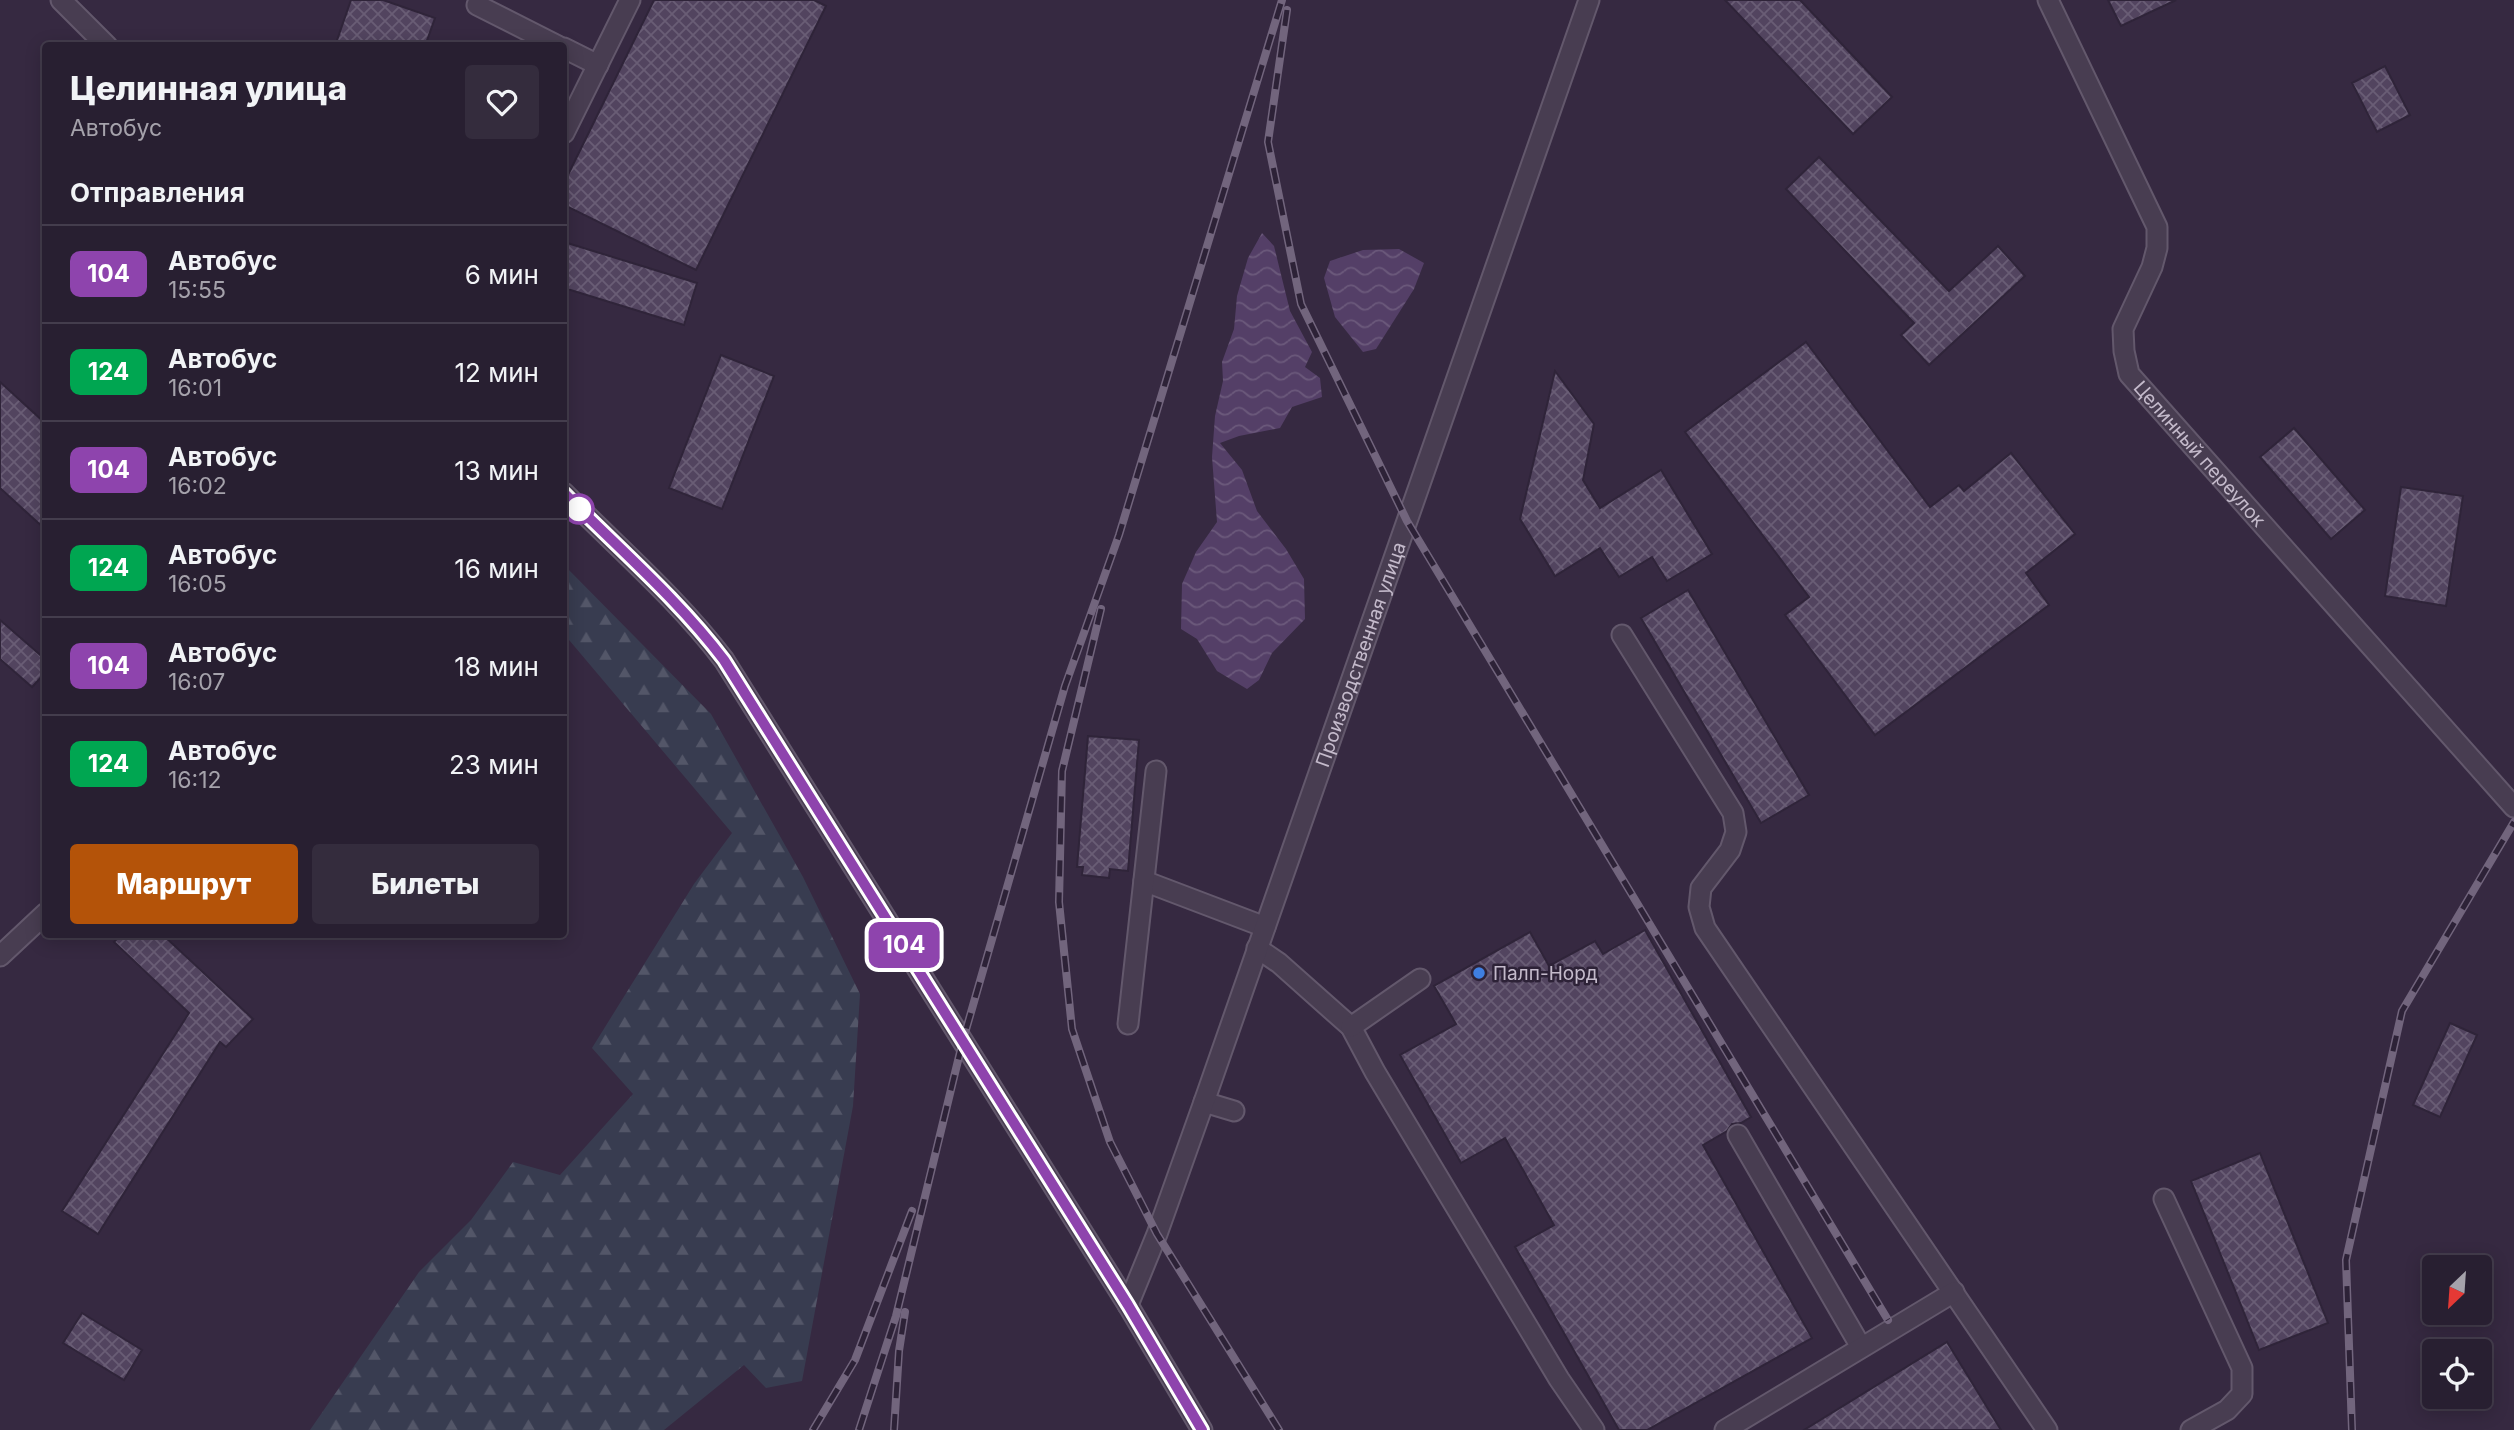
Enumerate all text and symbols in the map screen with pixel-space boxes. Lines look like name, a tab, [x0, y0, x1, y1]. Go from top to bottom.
button: heart	[465, 65, 539, 139]
text: Целинная улица	[70, 68, 347, 108]
text: Автобус	[70, 114, 162, 142]
text: Отправления	[70, 177, 245, 208]
text: Автобус	[168, 245, 277, 276]
text: 104	[87, 259, 130, 288]
text: 6 мин	[465, 259, 539, 290]
text: 15:55	[168, 276, 226, 304]
text: Автобус	[168, 343, 277, 374]
text: 124	[88, 357, 129, 386]
text: 12 мин	[454, 357, 539, 388]
text: 16:01	[168, 374, 222, 402]
street label: Целинный переулок	[2129, 376, 2271, 532]
text: Автобус	[168, 441, 277, 472]
text: 104	[87, 455, 130, 484]
text: 13 мин	[454, 455, 539, 486]
text: 16:02	[168, 472, 227, 500]
unlabelled marker	[564, 494, 594, 524]
text: Автобус	[168, 539, 277, 570]
street label: Производственная улица	[1310, 539, 1410, 770]
text: 124	[88, 553, 129, 582]
text: 16 мин	[454, 553, 539, 584]
text: 16:05	[168, 570, 227, 598]
text: Автобус	[168, 637, 277, 668]
text: 104	[87, 651, 130, 680]
text: 18 мин	[454, 651, 539, 682]
text: 16:07	[168, 668, 225, 696]
text: Автобус	[168, 735, 277, 766]
text: 124	[88, 749, 129, 778]
text: 23 мин	[449, 749, 539, 780]
text: 16:12	[168, 766, 222, 794]
button: Маршрут	[70, 844, 298, 924]
button: Билеты	[312, 844, 539, 924]
line badge: 104	[864, 922, 944, 968]
text: 104	[883, 930, 925, 959]
place label: Палп-Норд	[1493, 962, 1598, 985]
marker: Палп-Норд	[1471, 965, 1487, 981]
north arrow	[2422, 1255, 2492, 1325]
map controls	[2422, 1255, 2492, 1409]
button: locate	[2422, 1339, 2492, 1409]

